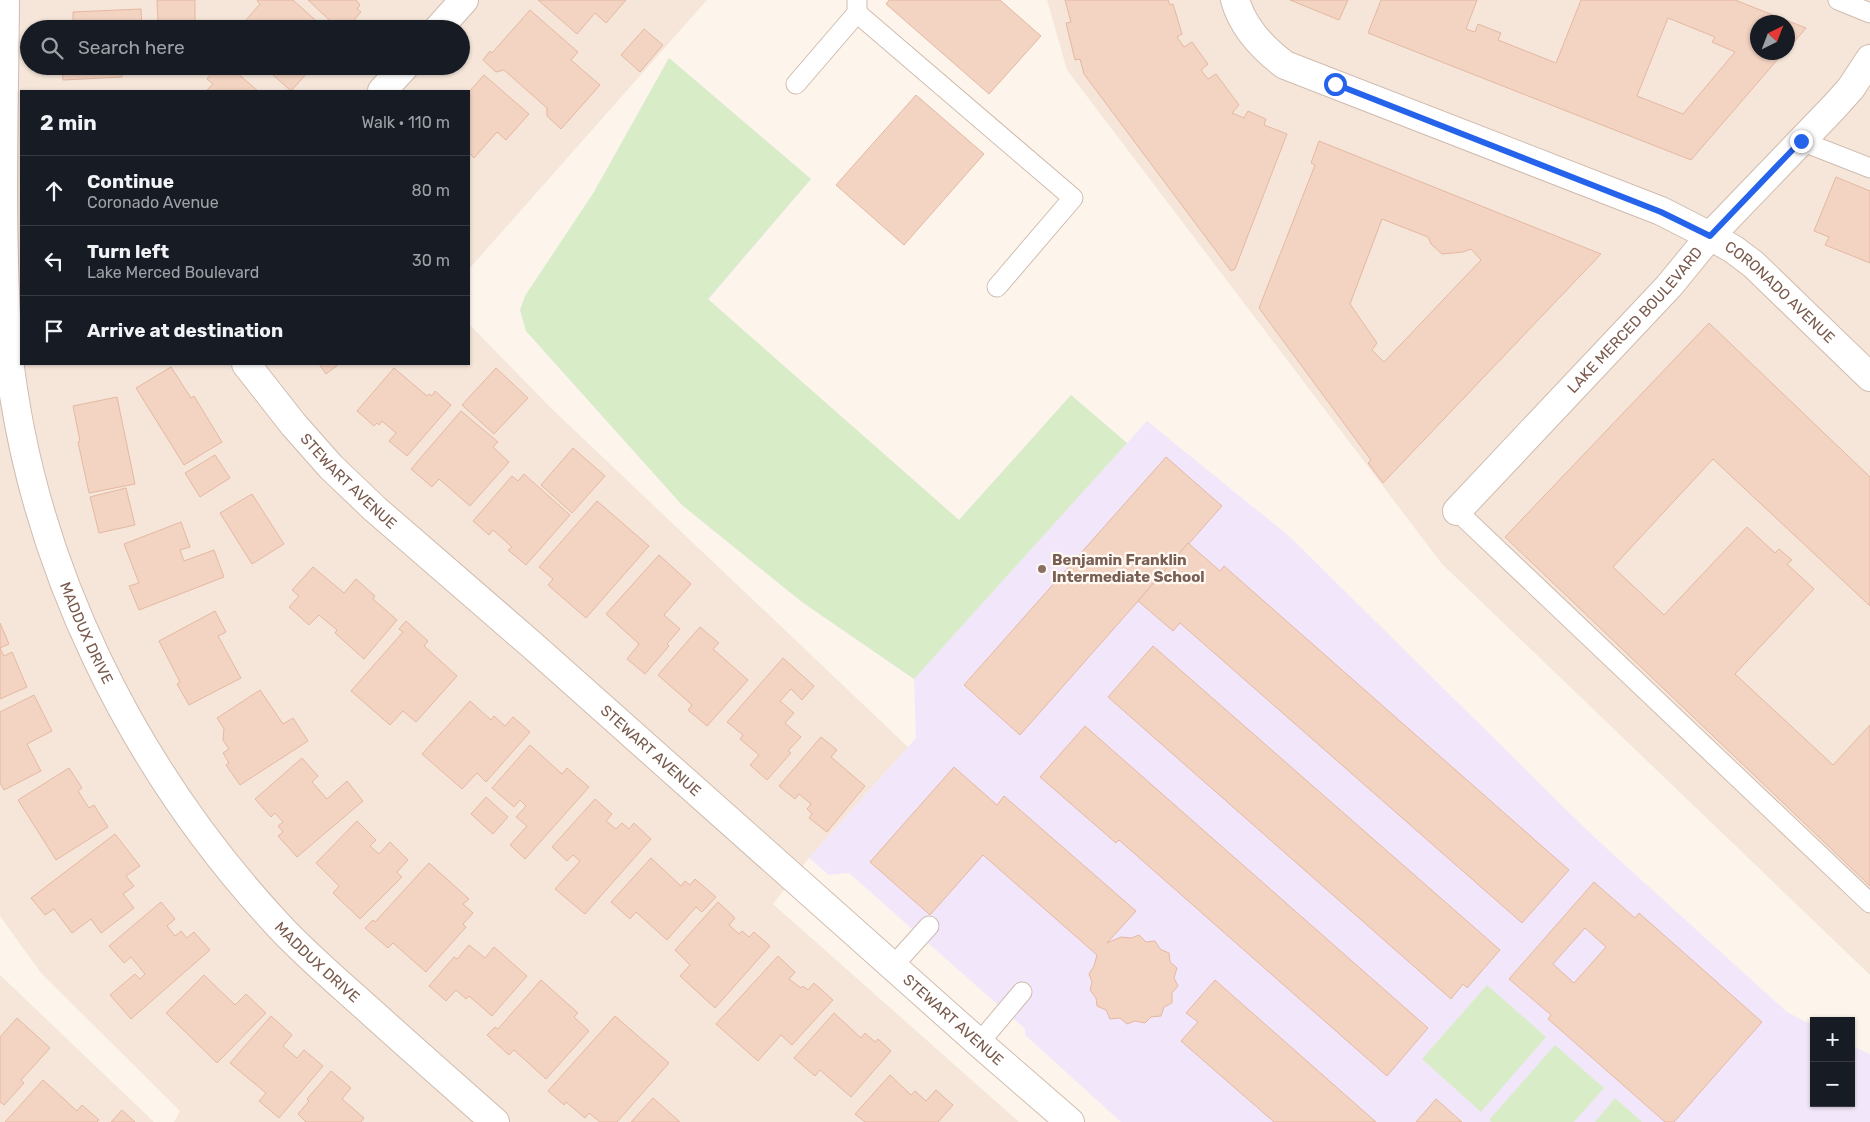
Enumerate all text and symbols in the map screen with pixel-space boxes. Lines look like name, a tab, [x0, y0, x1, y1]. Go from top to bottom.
north arrow	[1750, 15, 1795, 60]
search box	[20, 20, 470, 75]
icon: search	[38, 34, 66, 62]
text: Search here	[78, 36, 185, 59]
route start	[1324, 73, 1347, 96]
text: 2 min	[40, 110, 97, 135]
text: Walk · 110 m	[362, 113, 450, 132]
route end	[1790, 130, 1813, 153]
text: Continue	[87, 170, 174, 193]
icon: ahead	[40, 177, 68, 205]
text: 80 m	[412, 181, 450, 200]
text: Coronado Avenue	[87, 193, 219, 212]
street label: CORONADO AVENUE	[1722, 237, 1838, 347]
text: Turn left	[87, 240, 169, 263]
street label: LAKE MERCED BOULEVARD	[1564, 243, 1706, 397]
icon: left	[40, 247, 68, 275]
text: 30 m	[412, 251, 450, 270]
text: Lake Merced Boulevard	[87, 263, 259, 282]
icon: arrive	[40, 317, 68, 345]
text: Arrive at destination	[87, 319, 283, 342]
street label: STEWART AVENUE	[297, 430, 400, 533]
place label: Benjamin Franklin Intermediate School	[1052, 551, 1205, 586]
marker: Benjamin Franklin Intermediate School	[1036, 563, 1048, 575]
street label: MADDUX DRIVE	[56, 579, 117, 687]
street label: STEWART AVENUE	[597, 701, 705, 800]
street label: MADDUX DRIVE	[271, 918, 363, 1006]
street label: STEWART AVENUE	[899, 971, 1007, 1069]
map controls	[1810, 1017, 1855, 1107]
button: +	[1810, 1017, 1855, 1062]
button: −	[1810, 1062, 1855, 1107]

